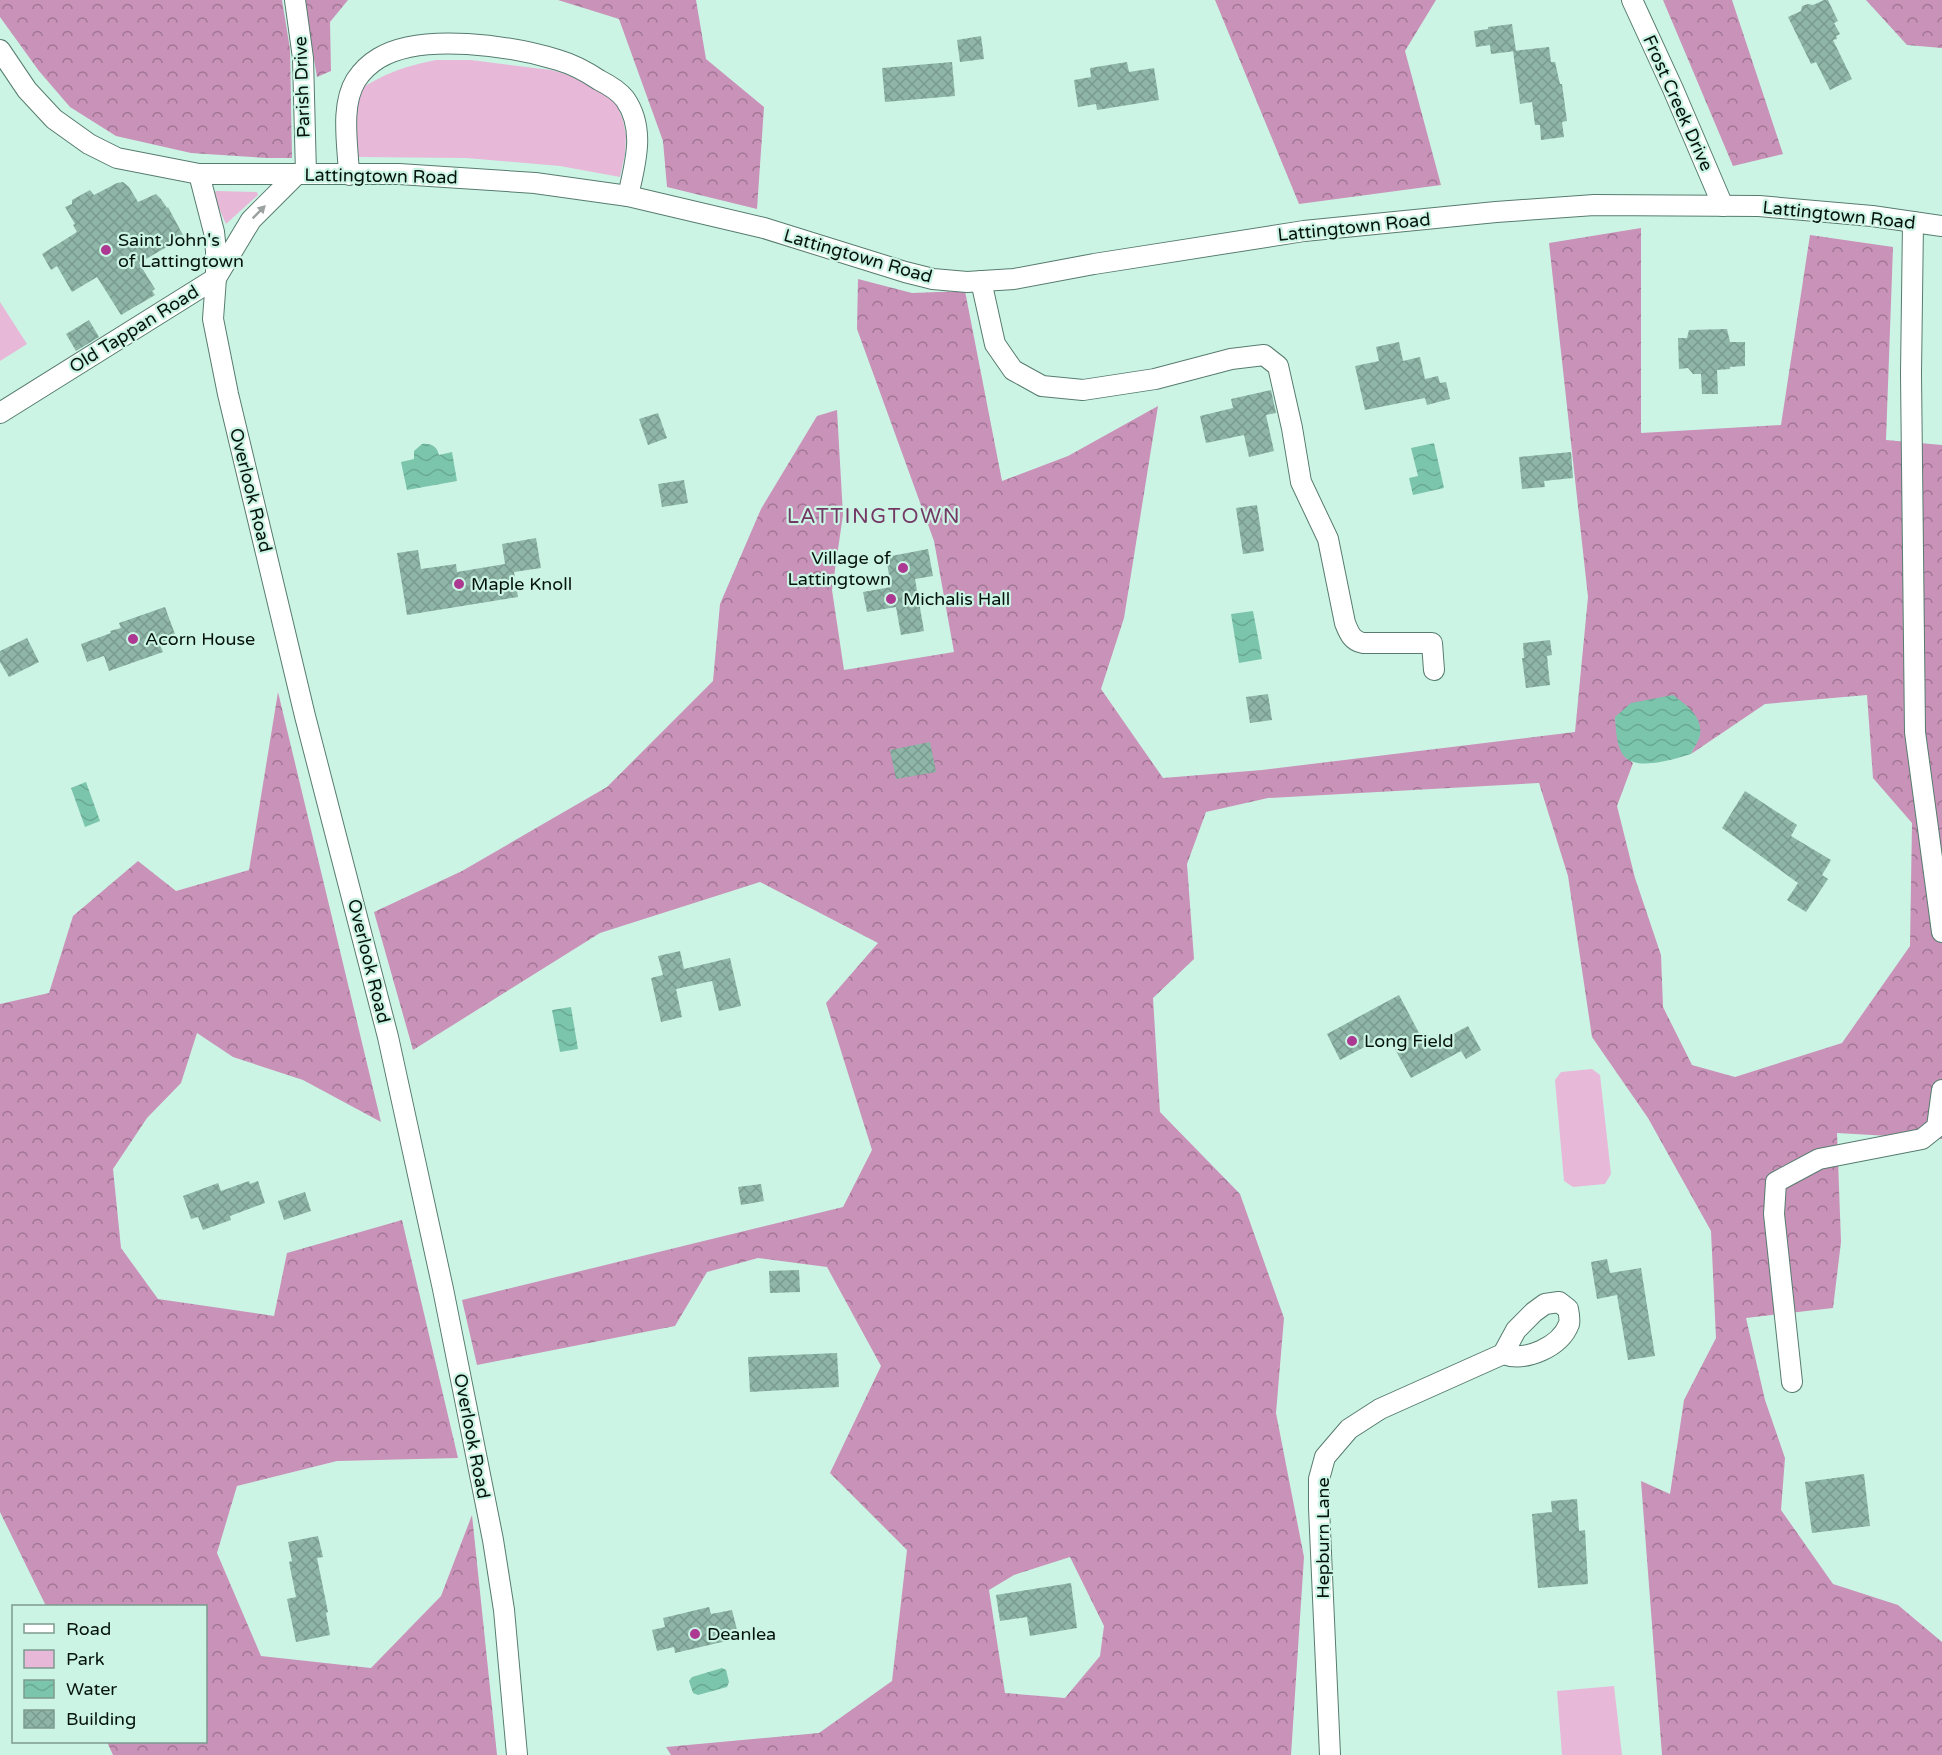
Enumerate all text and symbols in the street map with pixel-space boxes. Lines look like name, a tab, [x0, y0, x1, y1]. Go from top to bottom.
street label: Frost Creek Drive	[1638, 32, 1718, 174]
street label: Parish Drive	[289, 36, 315, 138]
street label: Lattingtown Road	[304, 164, 458, 188]
street label: Lattingtown Road	[1762, 196, 1916, 234]
one-way arrow	[251, 205, 265, 219]
street label: Lattingtown Road	[1277, 208, 1431, 246]
street label: Lattingtown Road	[781, 224, 935, 288]
place label: Saint John's of Lattingtown	[118, 229, 244, 272]
marker: Saint John's of Lattingtown	[99, 243, 113, 257]
street label: Old Tappan Road	[65, 280, 203, 378]
street label: Overlook Road	[225, 426, 277, 554]
district label: LATTINGTOWN	[787, 504, 961, 529]
place label: Village of Lattingtown	[787, 547, 891, 590]
marker: Village of Lattingtown	[896, 561, 910, 575]
place label: Maple Knoll	[471, 573, 572, 595]
marker: Maple Knoll	[452, 577, 466, 591]
place label: Michalis Hall	[903, 588, 1010, 610]
marker: Michalis Hall	[884, 592, 898, 606]
place label: Acorn House	[145, 628, 255, 650]
marker: Acorn House	[126, 632, 140, 646]
street label: Overlook Road	[343, 897, 395, 1025]
place label: Long Field	[1364, 1030, 1454, 1052]
marker: Long Field	[1345, 1034, 1359, 1048]
street label: Overlook Road	[449, 1371, 495, 1501]
street label: Hepburn Lane	[1312, 1477, 1334, 1599]
legend	[12, 1605, 207, 1743]
text: Road	[66, 1618, 111, 1640]
place label: Deanlea	[707, 1623, 776, 1645]
marker: Deanlea	[688, 1627, 702, 1641]
text: Park	[66, 1648, 105, 1670]
text: Water	[66, 1678, 117, 1700]
text: Building	[66, 1708, 136, 1730]

